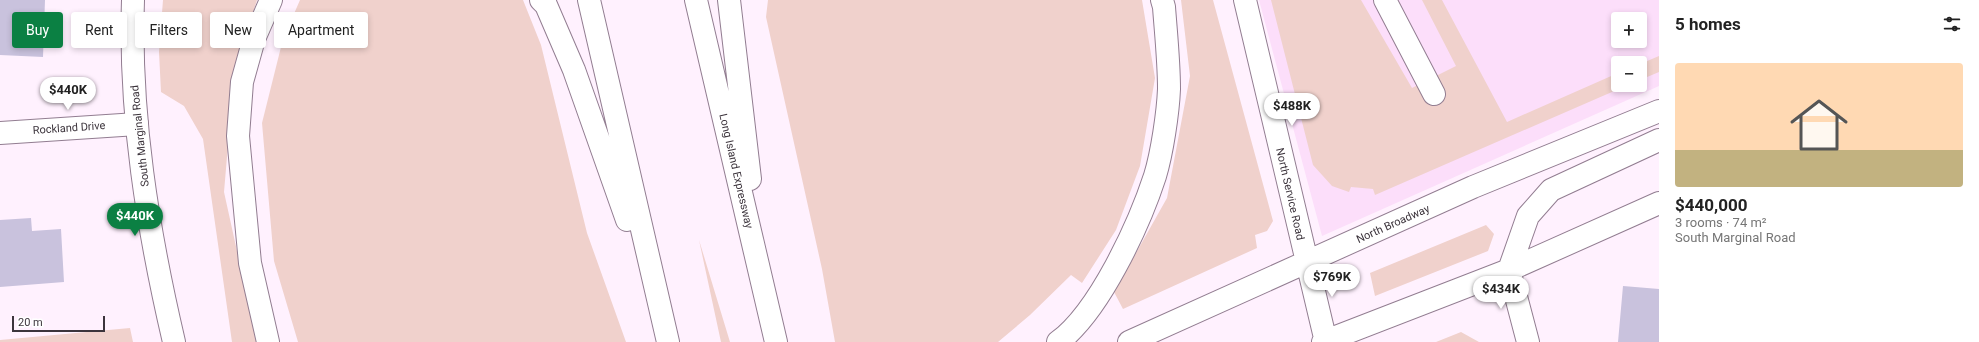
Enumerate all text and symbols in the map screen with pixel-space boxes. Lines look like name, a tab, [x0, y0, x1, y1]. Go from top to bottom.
chip: Buy	[12, 12, 63, 48]
chip: Rent	[71, 12, 127, 48]
chip: Filters	[135, 12, 202, 48]
chip: New	[210, 12, 266, 48]
chip: Apartment	[274, 12, 368, 48]
map controls	[1611, 12, 1647, 92]
button: +	[1611, 12, 1647, 48]
icon: filters	[1941, 13, 1963, 35]
text: 5 homes	[1675, 14, 1741, 34]
button: −	[1611, 56, 1647, 92]
pin: $440K	[40, 77, 96, 111]
text: $440K	[49, 82, 87, 97]
street label: South Marginal Road	[128, 85, 152, 187]
icon: home	[1783, 89, 1855, 161]
pin: $488K	[1264, 93, 1320, 127]
text: $488K	[1273, 98, 1311, 113]
street label: Long Island Expressway	[716, 112, 756, 231]
street label: Rockland Drive	[32, 119, 106, 137]
street label: North Service Road	[1273, 147, 1307, 241]
text: $440,000	[1675, 195, 1747, 215]
street label: North Broadway	[1354, 202, 1432, 246]
pin: $440K	[107, 203, 163, 237]
text: $440K	[116, 208, 154, 223]
text: 3 rooms · 74 m²	[1675, 215, 1767, 230]
text: South Marginal Road	[1675, 230, 1796, 245]
pin: $769K	[1304, 264, 1360, 298]
text: $769K	[1313, 269, 1351, 284]
pin: $434K	[1473, 276, 1529, 310]
text: $434K	[1482, 281, 1520, 296]
scale bar	[12, 314, 105, 333]
text: 20 m	[18, 316, 43, 329]

